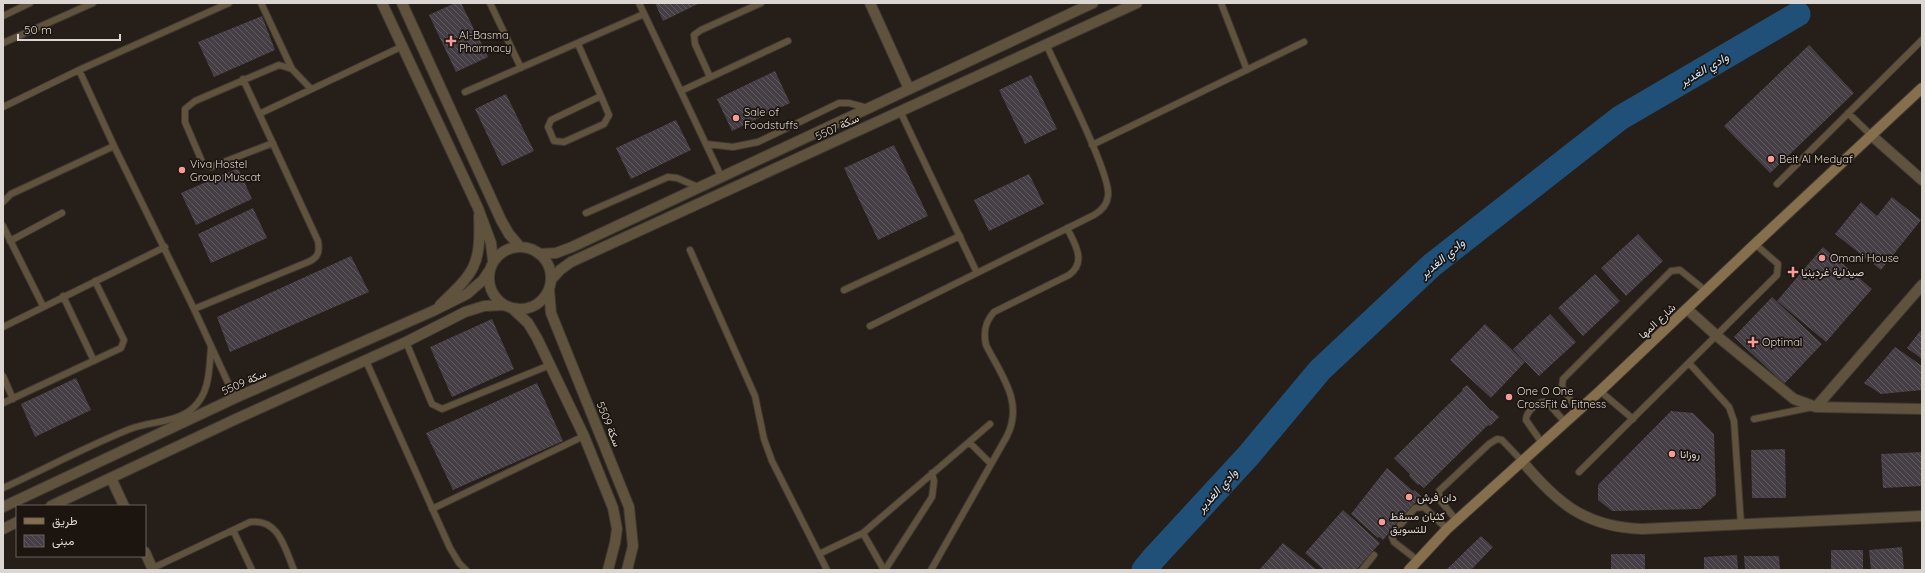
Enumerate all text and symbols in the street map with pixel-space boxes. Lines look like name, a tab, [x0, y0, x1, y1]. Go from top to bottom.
scale bar	[18, 16, 120, 42]
text: 50 m	[24, 22, 52, 37]
place label: Al-Basma Pharmacy	[459, 28, 511, 55]
marker: Al-Basma Pharmacy	[446, 36, 456, 46]
water label: وادي الغدير	[1676, 49, 1733, 92]
place label: Sale of Foodstuffs	[744, 105, 798, 132]
street label: سكة 5507	[813, 111, 861, 143]
marker: Sale of Foodstuffs	[731, 113, 741, 123]
place label: Beit Al Medyaf	[1779, 152, 1853, 166]
marker: Beit Al Medyaf	[1766, 154, 1776, 164]
place label: Viva Hostel Group Muscat	[190, 157, 261, 184]
marker: Viva Hostel Group Muscat	[177, 165, 187, 175]
water label: وادي الغدير	[1416, 235, 1470, 284]
place label: Omani House	[1830, 251, 1899, 265]
marker: Omani House	[1817, 253, 1827, 263]
place label: صيدلية غردينيا	[1801, 265, 1864, 279]
marker: صيدلية غردينيا	[1788, 267, 1798, 277]
street label: شارع المها	[1636, 300, 1679, 342]
place label: Optimal	[1762, 335, 1802, 349]
marker: Optimal	[1747, 336, 1759, 348]
street label: سكة 5509	[219, 366, 269, 398]
place label: One O One CrossFit & Fitness	[1517, 384, 1606, 411]
marker: One O One CrossFit & Fitness	[1504, 392, 1514, 402]
street label: سكة 5509	[594, 399, 625, 449]
place label: روزانا	[1680, 447, 1700, 461]
marker: روزانا	[1667, 449, 1677, 459]
water label: وادي الغدير	[1193, 464, 1243, 518]
place label: دان فرش	[1417, 490, 1457, 504]
marker: دان فرش	[1404, 492, 1414, 502]
legend	[16, 505, 146, 557]
place label: كثبان مسقط للتسويق	[1390, 509, 1445, 536]
text: طريق	[52, 513, 78, 529]
marker: كثبان مسقط للتسويق	[1377, 517, 1387, 527]
text: مبنى	[52, 533, 74, 549]

